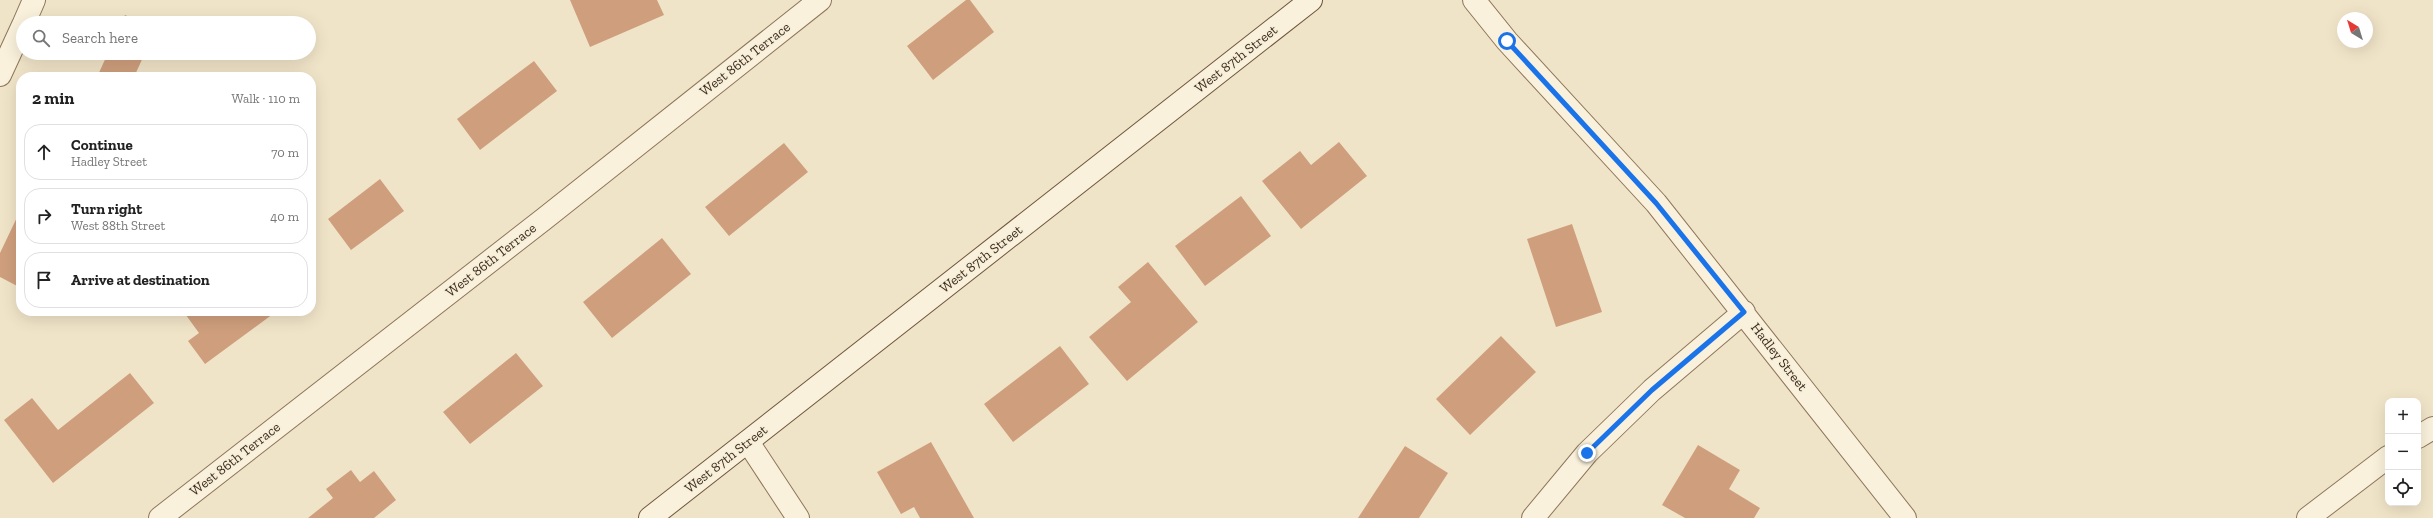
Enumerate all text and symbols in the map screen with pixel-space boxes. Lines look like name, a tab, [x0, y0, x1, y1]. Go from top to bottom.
north arrow	[2337, 12, 2373, 48]
search box	[16, 16, 316, 60]
street label: West 86th Terrace	[696, 18, 794, 100]
street label: West 87th Street	[1191, 21, 1282, 97]
icon: search	[30, 27, 52, 49]
text: Search here	[62, 29, 138, 47]
route start	[1498, 32, 1516, 50]
text: 2 min	[32, 88, 74, 108]
text: Walk · 110 m	[232, 91, 300, 106]
text: Continue	[71, 136, 133, 154]
icon: ahead	[33, 141, 55, 163]
text: 70 m	[271, 145, 299, 160]
text: Hadley Street	[71, 154, 147, 169]
text: Turn right	[71, 200, 142, 218]
icon: right	[33, 205, 55, 227]
text: 40 m	[270, 209, 299, 224]
text: West 88th Street	[71, 218, 165, 233]
street label: West 86th Terrace	[442, 219, 540, 301]
street label: West 87th Street	[936, 221, 1027, 297]
icon: arrive	[33, 269, 55, 291]
text: Arrive at destination	[71, 271, 210, 289]
street label: Hadley Street	[1747, 320, 1811, 395]
map controls	[2385, 398, 2421, 506]
button: +	[2385, 398, 2421, 434]
street label: West 86th Terrace	[186, 418, 284, 500]
street label: West 87th Street	[681, 421, 772, 497]
button: −	[2385, 434, 2421, 470]
route end	[1578, 444, 1596, 462]
button: locate	[2385, 470, 2421, 506]

